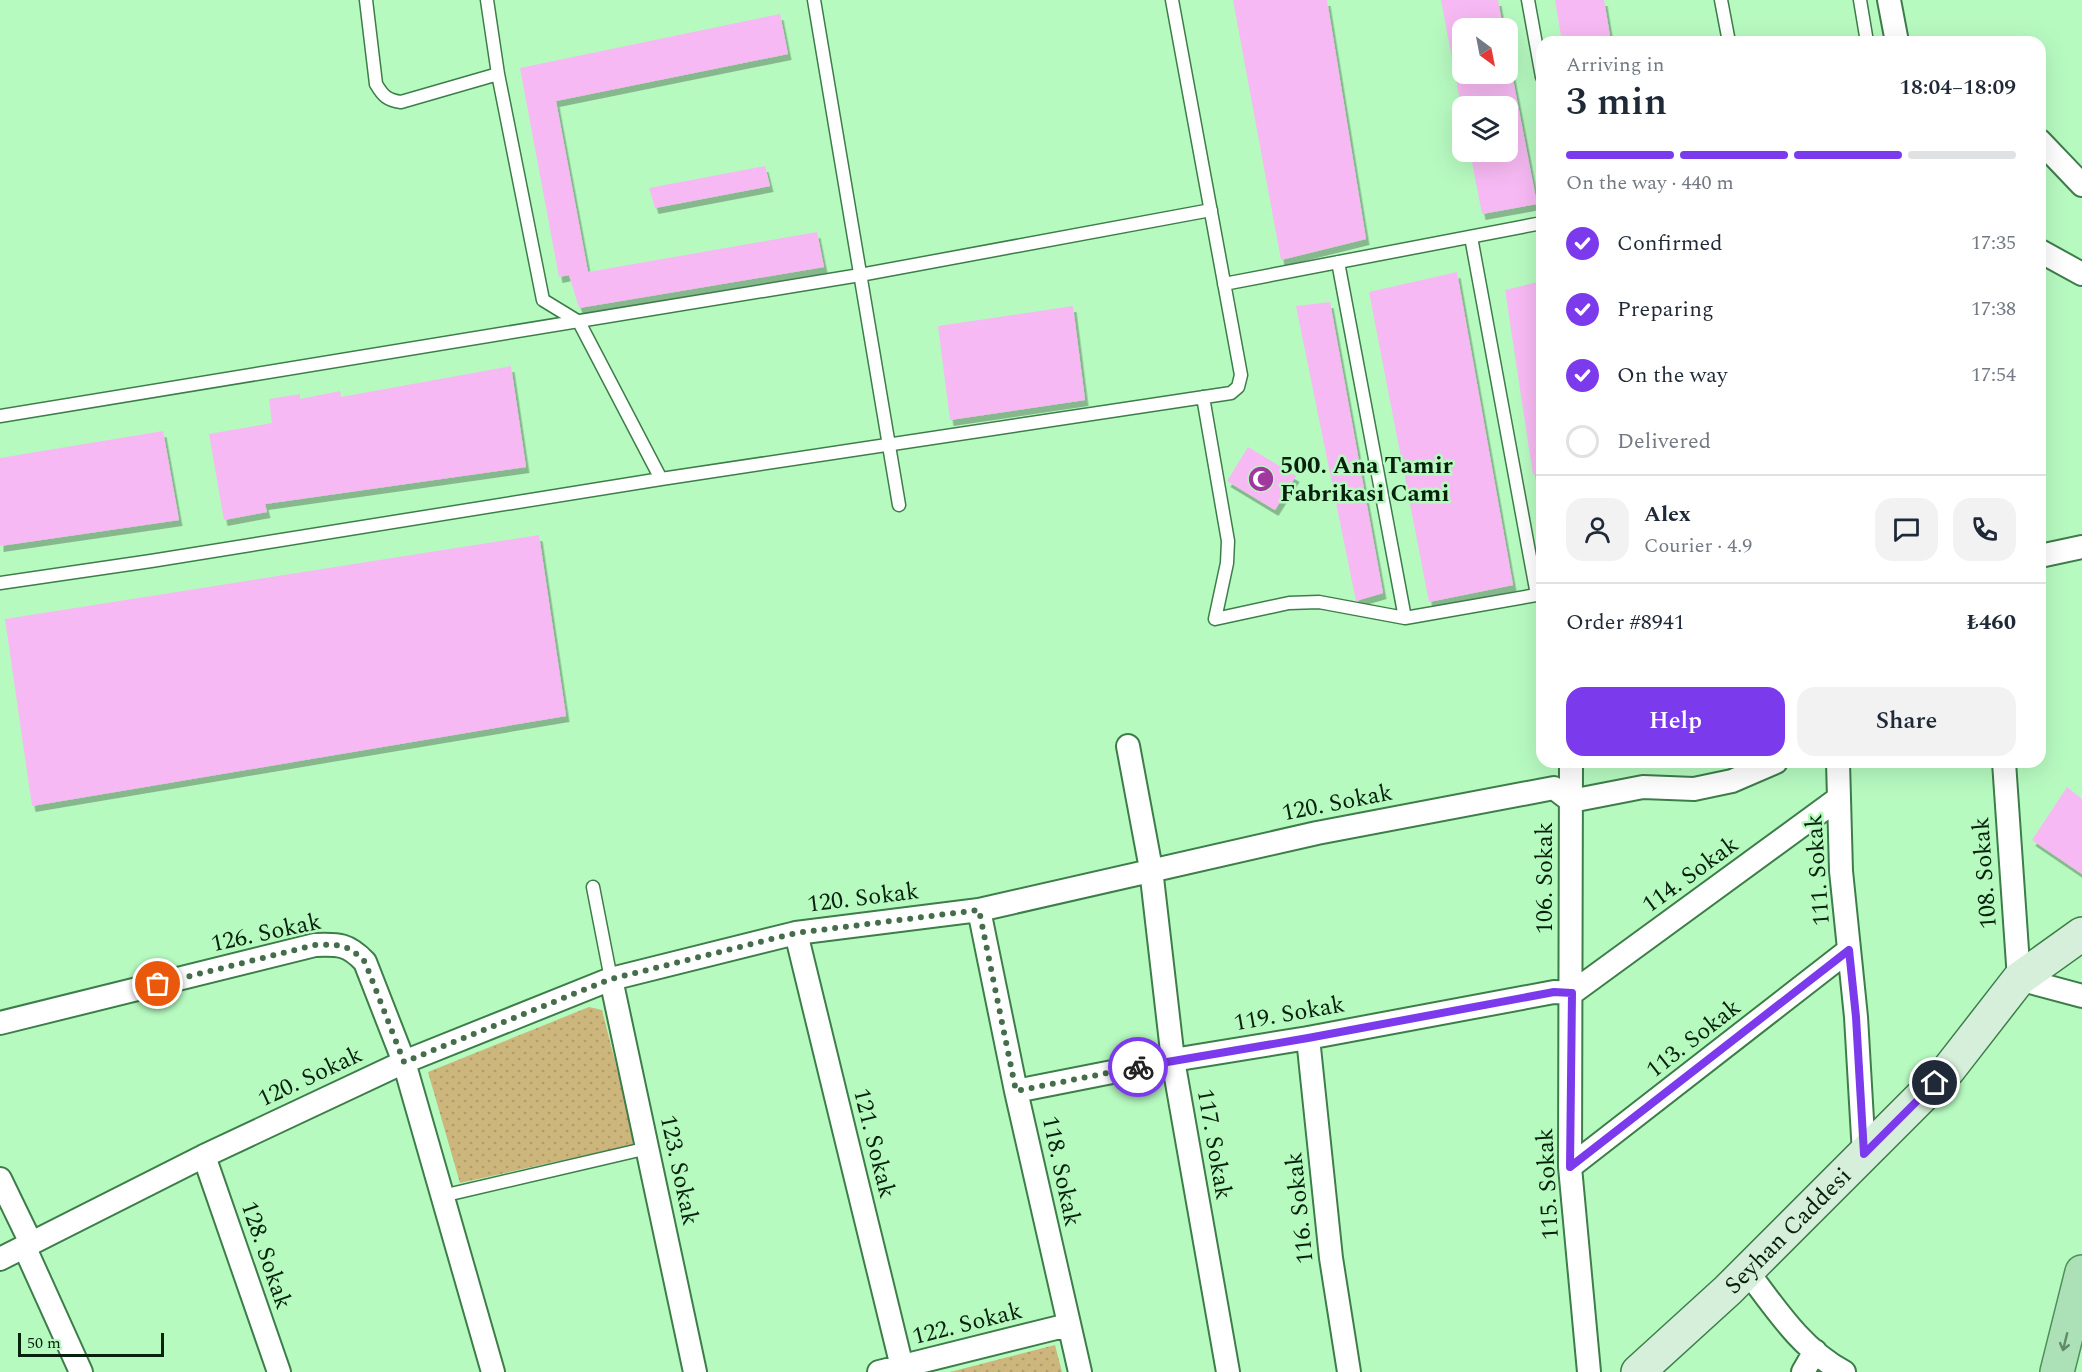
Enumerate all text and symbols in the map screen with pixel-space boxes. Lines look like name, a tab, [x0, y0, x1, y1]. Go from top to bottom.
north arrow	[1452, 18, 1518, 84]
map controls	[1452, 18, 1518, 162]
text: Arriving in	[1566, 50, 1664, 80]
text: 18:04–18:09	[1899, 71, 2016, 104]
text: 3 min	[1566, 73, 1667, 132]
button: layers	[1452, 96, 1518, 162]
text: On the way · 440 m	[1566, 168, 1734, 198]
icon: check	[1566, 227, 1599, 260]
text: Confirmed	[1617, 227, 1723, 260]
text: 17:35	[1971, 228, 2016, 258]
icon: check	[1566, 293, 1599, 326]
text: Preparing	[1617, 293, 1714, 326]
text: 17:38	[1971, 294, 2016, 324]
icon: check	[1566, 359, 1599, 392]
text: On the way	[1617, 359, 1728, 392]
text: 17:54	[1971, 360, 2016, 390]
text: Delivered	[1617, 425, 1711, 458]
place label: 500. Ana Tamir Fabrikasi Cami	[1280, 448, 1454, 512]
mosque icon: 500. Ana Tamir Fabrikasi Cami	[1246, 464, 1276, 494]
button: person	[1566, 498, 1629, 561]
text: Alex	[1644, 498, 1691, 531]
button: chat	[1875, 498, 1938, 561]
button: phone	[1953, 498, 2016, 561]
text: Courier · 4.9	[1644, 531, 1752, 561]
text: Order #8941	[1566, 606, 1685, 639]
text: ₺460	[1967, 606, 2016, 639]
button: Help	[1566, 687, 1785, 756]
button: Share	[1797, 687, 2016, 756]
street label: 120. Sokak	[1279, 775, 1396, 831]
street label: 111. Sokak	[1796, 813, 1840, 927]
street label: 108. Sokak	[1963, 816, 2007, 930]
street label: 106. Sokak	[1527, 822, 1563, 934]
street label: 114. Sokak	[1635, 827, 1747, 922]
street label: 120. Sokak	[805, 873, 921, 923]
street label: 126. Sokak	[208, 904, 325, 962]
pin	[132, 958, 183, 1009]
icon: bag	[141, 967, 174, 1000]
street label: 119. Sokak	[1231, 987, 1348, 1041]
street label: 113. Sokak	[1638, 990, 1749, 1088]
street label: 120. Sokak	[252, 1037, 369, 1117]
courier	[1108, 1037, 1168, 1097]
icon: bike	[1122, 1051, 1155, 1084]
pin	[1909, 1057, 1960, 1108]
icon: home	[1918, 1066, 1951, 1099]
street label: 121. Sokak	[843, 1084, 905, 1202]
street label: 117. Sokak	[1187, 1086, 1241, 1203]
street label: 123. Sokak	[650, 1112, 708, 1229]
street label: 118. Sokak	[1032, 1113, 1090, 1230]
street label: 115. Sokak	[1527, 1127, 1569, 1241]
street label: 116. Sokak	[1276, 1150, 1324, 1266]
street label: Seyhan Caddesi	[1716, 1159, 1860, 1303]
street label: 128. Sokak	[231, 1196, 301, 1314]
street label: 122. Sokak	[908, 1293, 1026, 1355]
scale bar	[18, 1330, 164, 1358]
text: 50 m	[27, 1331, 61, 1355]
one-way arrow	[2058, 1332, 2070, 1351]

